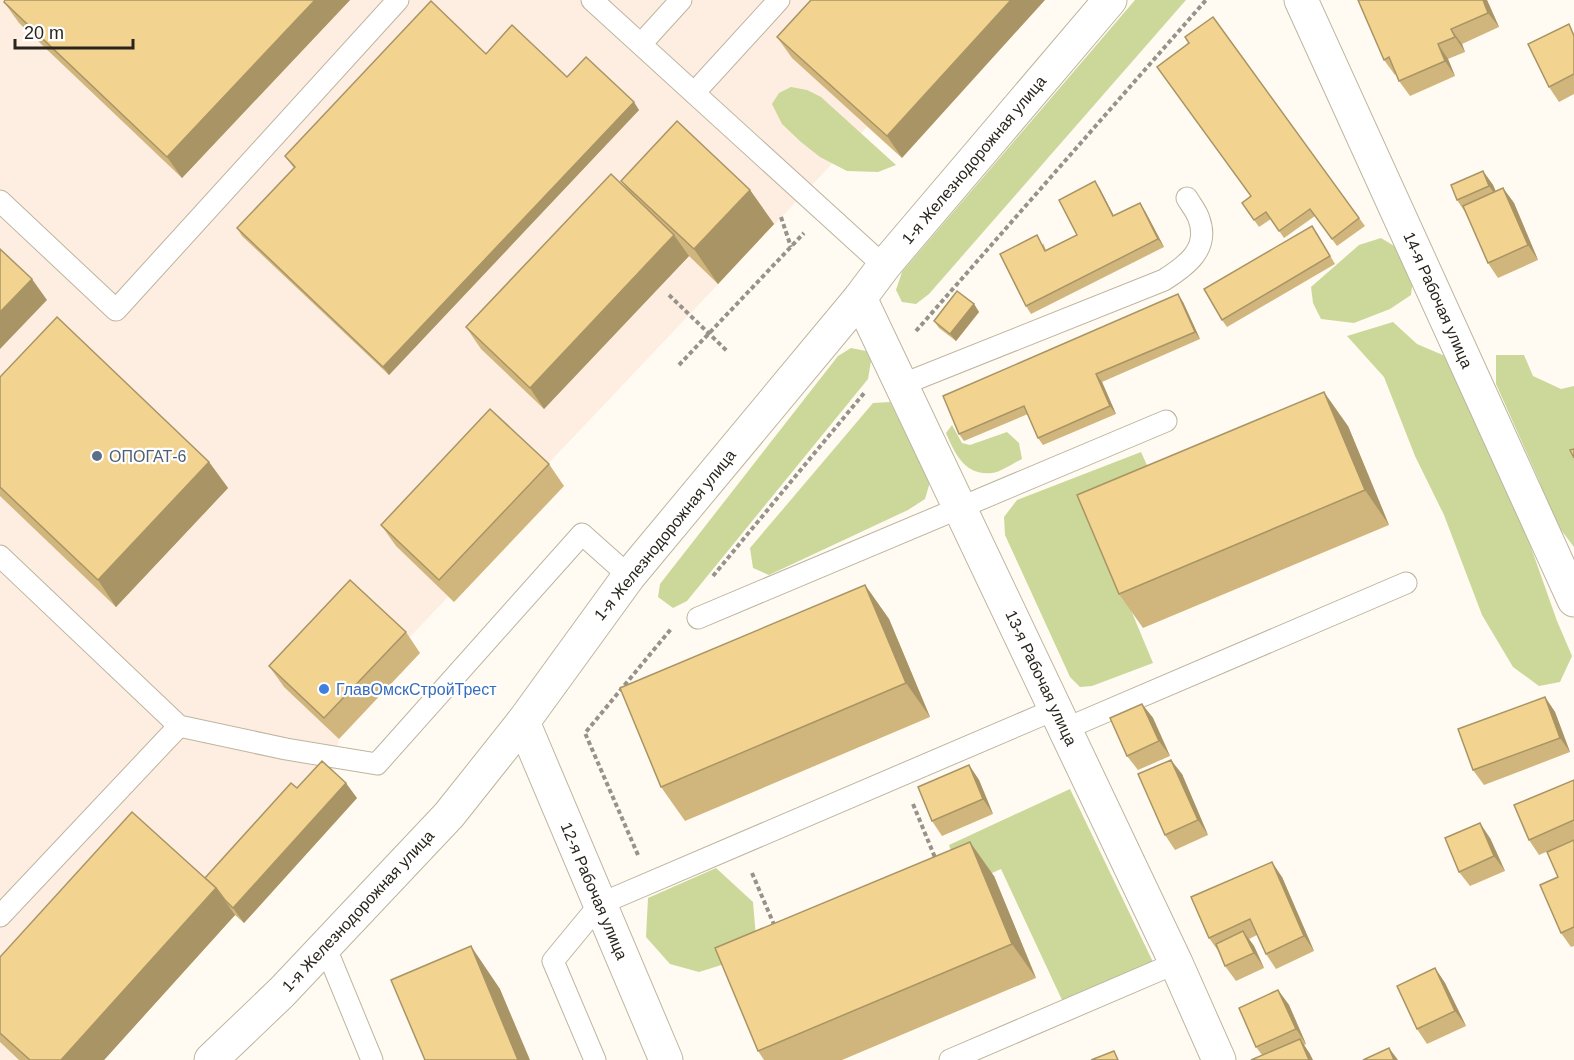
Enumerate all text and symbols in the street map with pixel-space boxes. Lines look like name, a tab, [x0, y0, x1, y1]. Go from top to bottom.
scale bar	[15, 12, 134, 50]
text: 20 m	[24, 23, 64, 43]
street label: 1-я Железнодорожная улица	[899, 72, 1049, 248]
street label: 14-я Рабочая улица	[1400, 229, 1476, 371]
street label: 1-я Железнодорожная улица	[591, 446, 739, 624]
place label: ОПОГАТ-6	[109, 448, 187, 465]
marker: ОПОГАТ-6	[90, 449, 104, 463]
street label: 13-я Рабочая улица	[1002, 608, 1080, 748]
place label: ГлавОмскСтройТрест	[336, 681, 497, 698]
marker: ГлавОмскСтройТрест	[317, 682, 331, 696]
street label: 12-я Рабочая улица	[557, 820, 631, 962]
street label: 1-я Железнодорожная улица	[279, 827, 437, 995]

